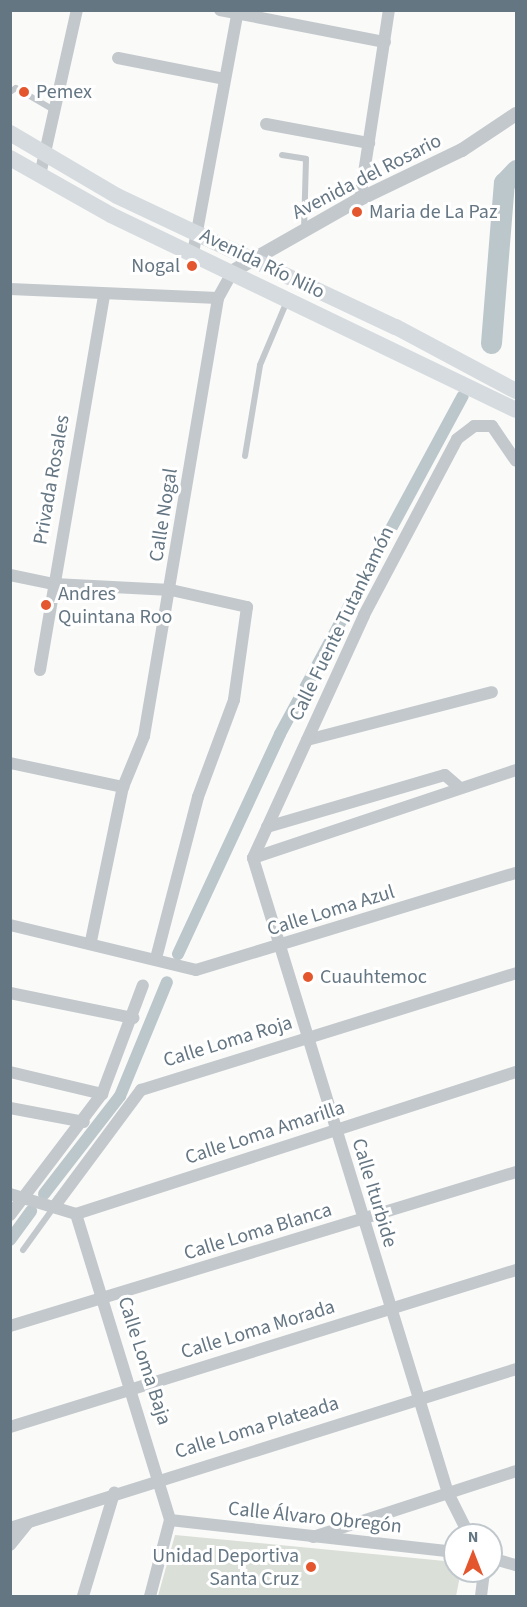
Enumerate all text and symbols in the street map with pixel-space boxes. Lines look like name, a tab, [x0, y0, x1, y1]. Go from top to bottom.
place label: Pemex	[36, 80, 92, 104]
marker: Pemex	[17, 85, 31, 99]
street label: Avenida del Rosario	[288, 129, 446, 225]
place label: Maria de La Paz	[369, 200, 497, 224]
marker: Maria de La Paz	[350, 205, 364, 219]
street label: Avenida Río Nilo	[196, 223, 328, 305]
place label: Nogal	[131, 254, 180, 278]
marker: Nogal	[185, 259, 199, 273]
street label: Privada Rosales	[29, 413, 75, 547]
street label: Calle Nogal	[145, 467, 183, 563]
street label: Calle Fuente Tutankamón	[284, 523, 400, 725]
place label: Andres Quintana Roo	[58, 582, 172, 629]
marker: Andres Quintana Roo	[39, 598, 53, 612]
street label: Calle Loma Azul	[264, 880, 398, 942]
place label: Cuauhtemoc	[320, 965, 427, 989]
marker: Cuauhtemoc	[301, 970, 315, 984]
street label: Calle Loma Roja	[161, 1011, 295, 1073]
street label: Calle Loma Amarilla	[182, 1096, 348, 1170]
street label: Calle Iturbide	[346, 1136, 402, 1250]
street label: Calle Loma Blanca	[181, 1198, 335, 1266]
street label: Calle Loma Baja	[112, 1294, 176, 1428]
street label: Calle Loma Morada	[178, 1295, 338, 1365]
street label: Calle Loma Plateada	[172, 1392, 342, 1464]
street label: Calle Álvaro Obregón	[227, 1497, 403, 1539]
north arrow	[443, 1523, 503, 1583]
text: N	[468, 1526, 478, 1548]
place label: Unidad Deportiva Santa Cruz	[152, 1544, 299, 1591]
marker: Unidad Deportiva Santa Cruz	[304, 1560, 318, 1574]

